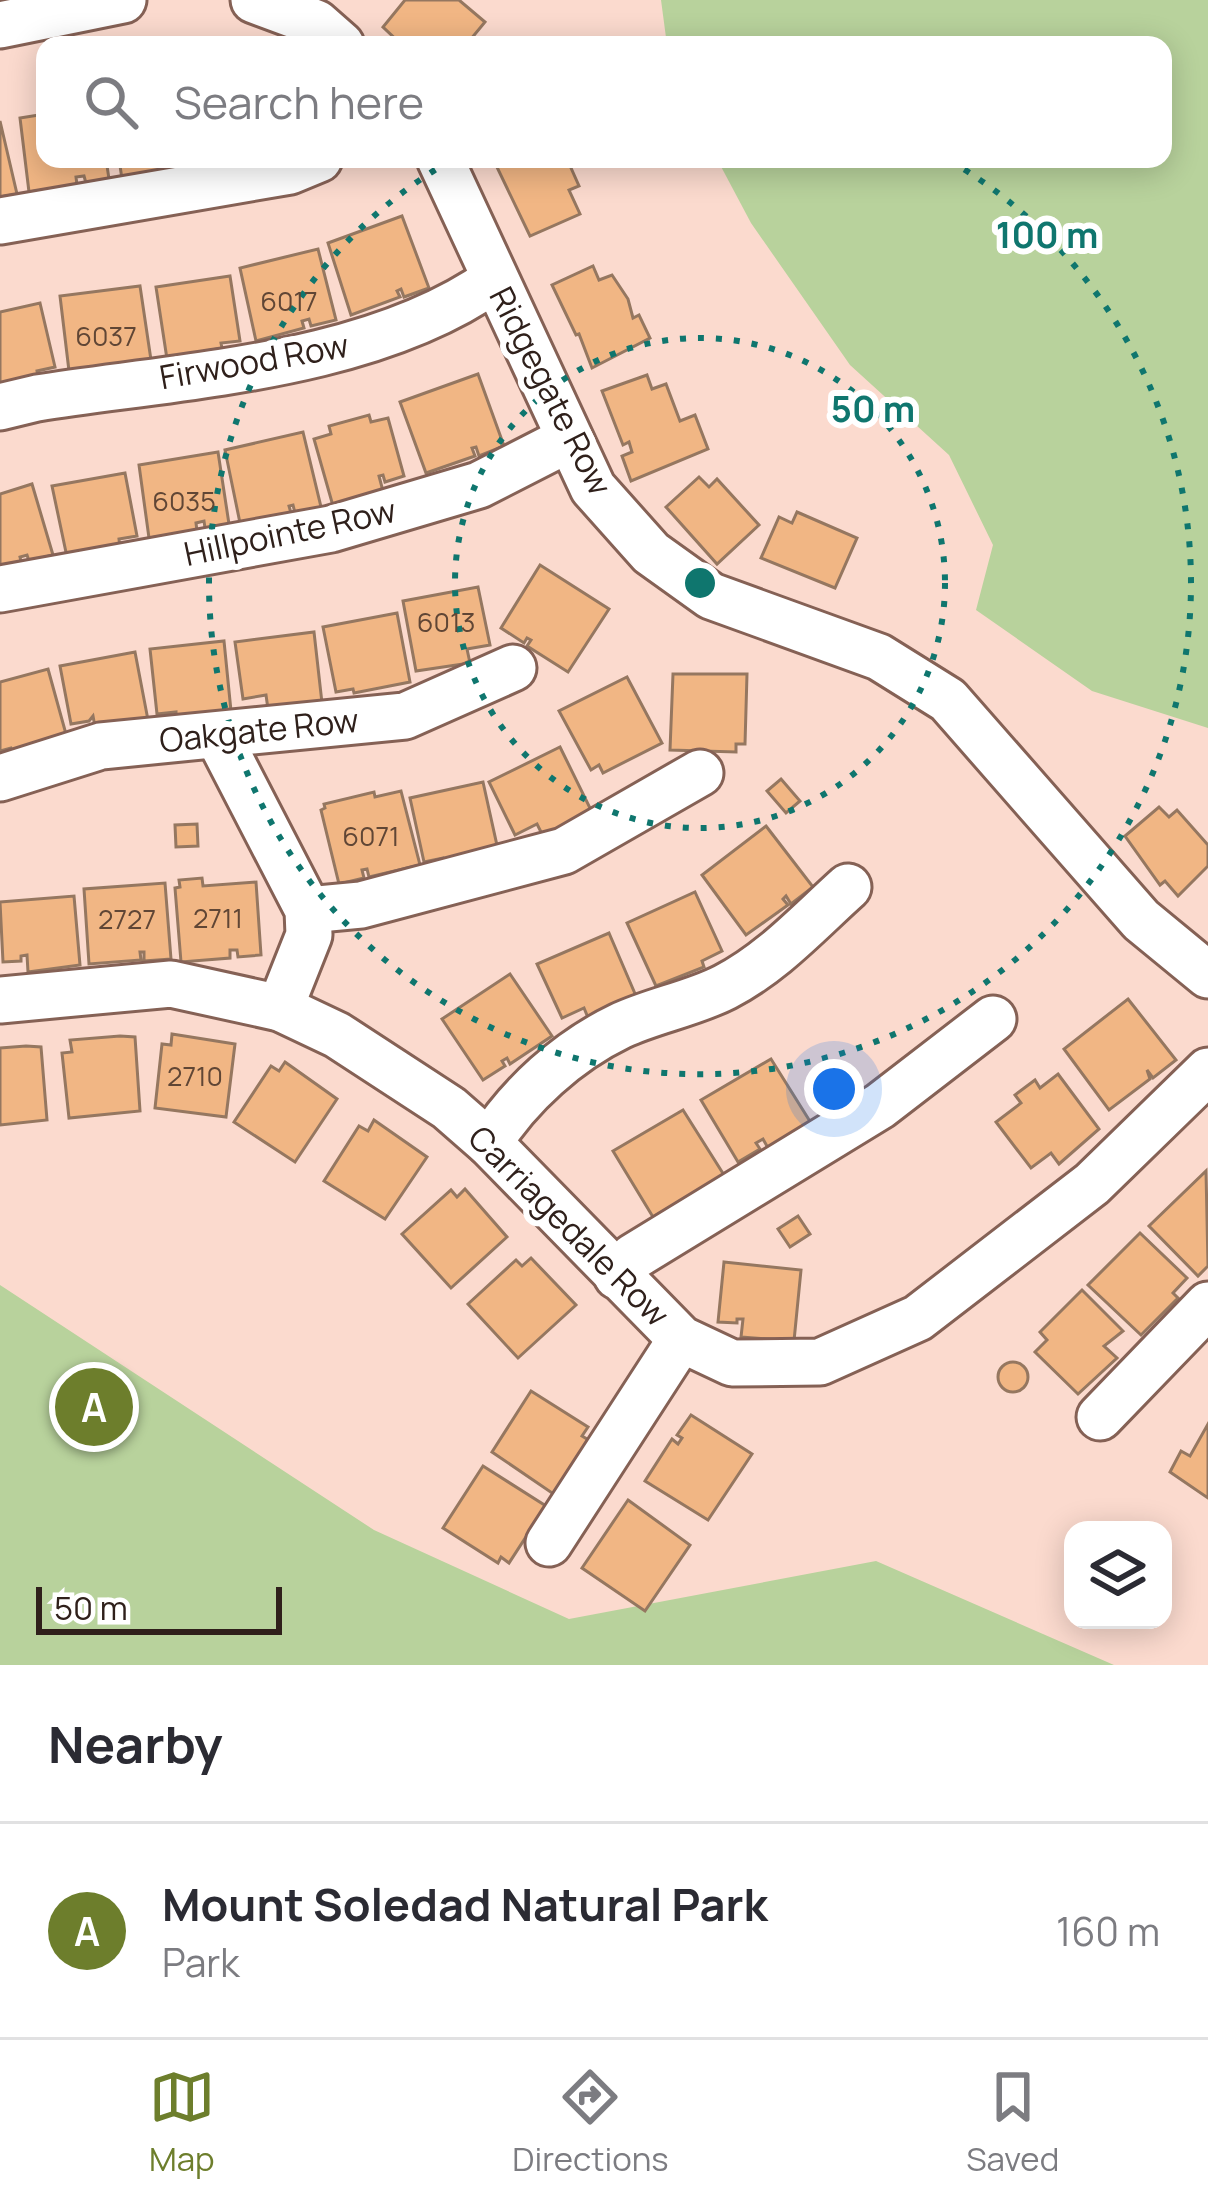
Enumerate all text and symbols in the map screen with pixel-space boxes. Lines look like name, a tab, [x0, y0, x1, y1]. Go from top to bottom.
search box	[36, 36, 1172, 168]
icon: search	[78, 69, 144, 135]
text: Search here	[174, 71, 424, 133]
text: 100 m	[996, 210, 1098, 259]
street label: Ridgegate Row	[480, 279, 623, 503]
house number: 6017	[260, 282, 318, 319]
house number: 6037	[75, 317, 137, 354]
street label: Firwood Row	[156, 322, 352, 399]
text: 50 m	[831, 384, 915, 433]
house number: 6035	[152, 482, 216, 519]
street label: Hillpointe Row	[180, 487, 400, 576]
centre of rings	[679, 562, 721, 604]
house number: 6013	[417, 603, 475, 640]
street label: Oakgate Row	[157, 697, 361, 762]
house number: 6071	[342, 817, 400, 854]
house number: 2711	[193, 899, 243, 936]
house number: 2727	[98, 900, 156, 937]
house number: 2710	[167, 1057, 223, 1094]
your location	[804, 1059, 864, 1119]
street label: Carriagedale Row	[459, 1115, 680, 1336]
pin: A	[55, 1362, 133, 1452]
map controls	[1064, 1521, 1172, 1629]
button: layers	[1064, 1521, 1172, 1629]
scale bar	[36, 1581, 282, 1634]
text: 50 m	[54, 1585, 128, 1630]
text: Nearby	[48, 1709, 223, 1778]
text: Mount Soledad Natural Park	[162, 1873, 768, 1935]
text: A	[74, 1904, 100, 1958]
text: 160 m	[1056, 1904, 1160, 1958]
text: Park	[162, 1935, 240, 1989]
tab: Map	[149, 2064, 215, 2181]
tab: Directions	[512, 2064, 669, 2181]
tab: Saved	[966, 2064, 1059, 2181]

